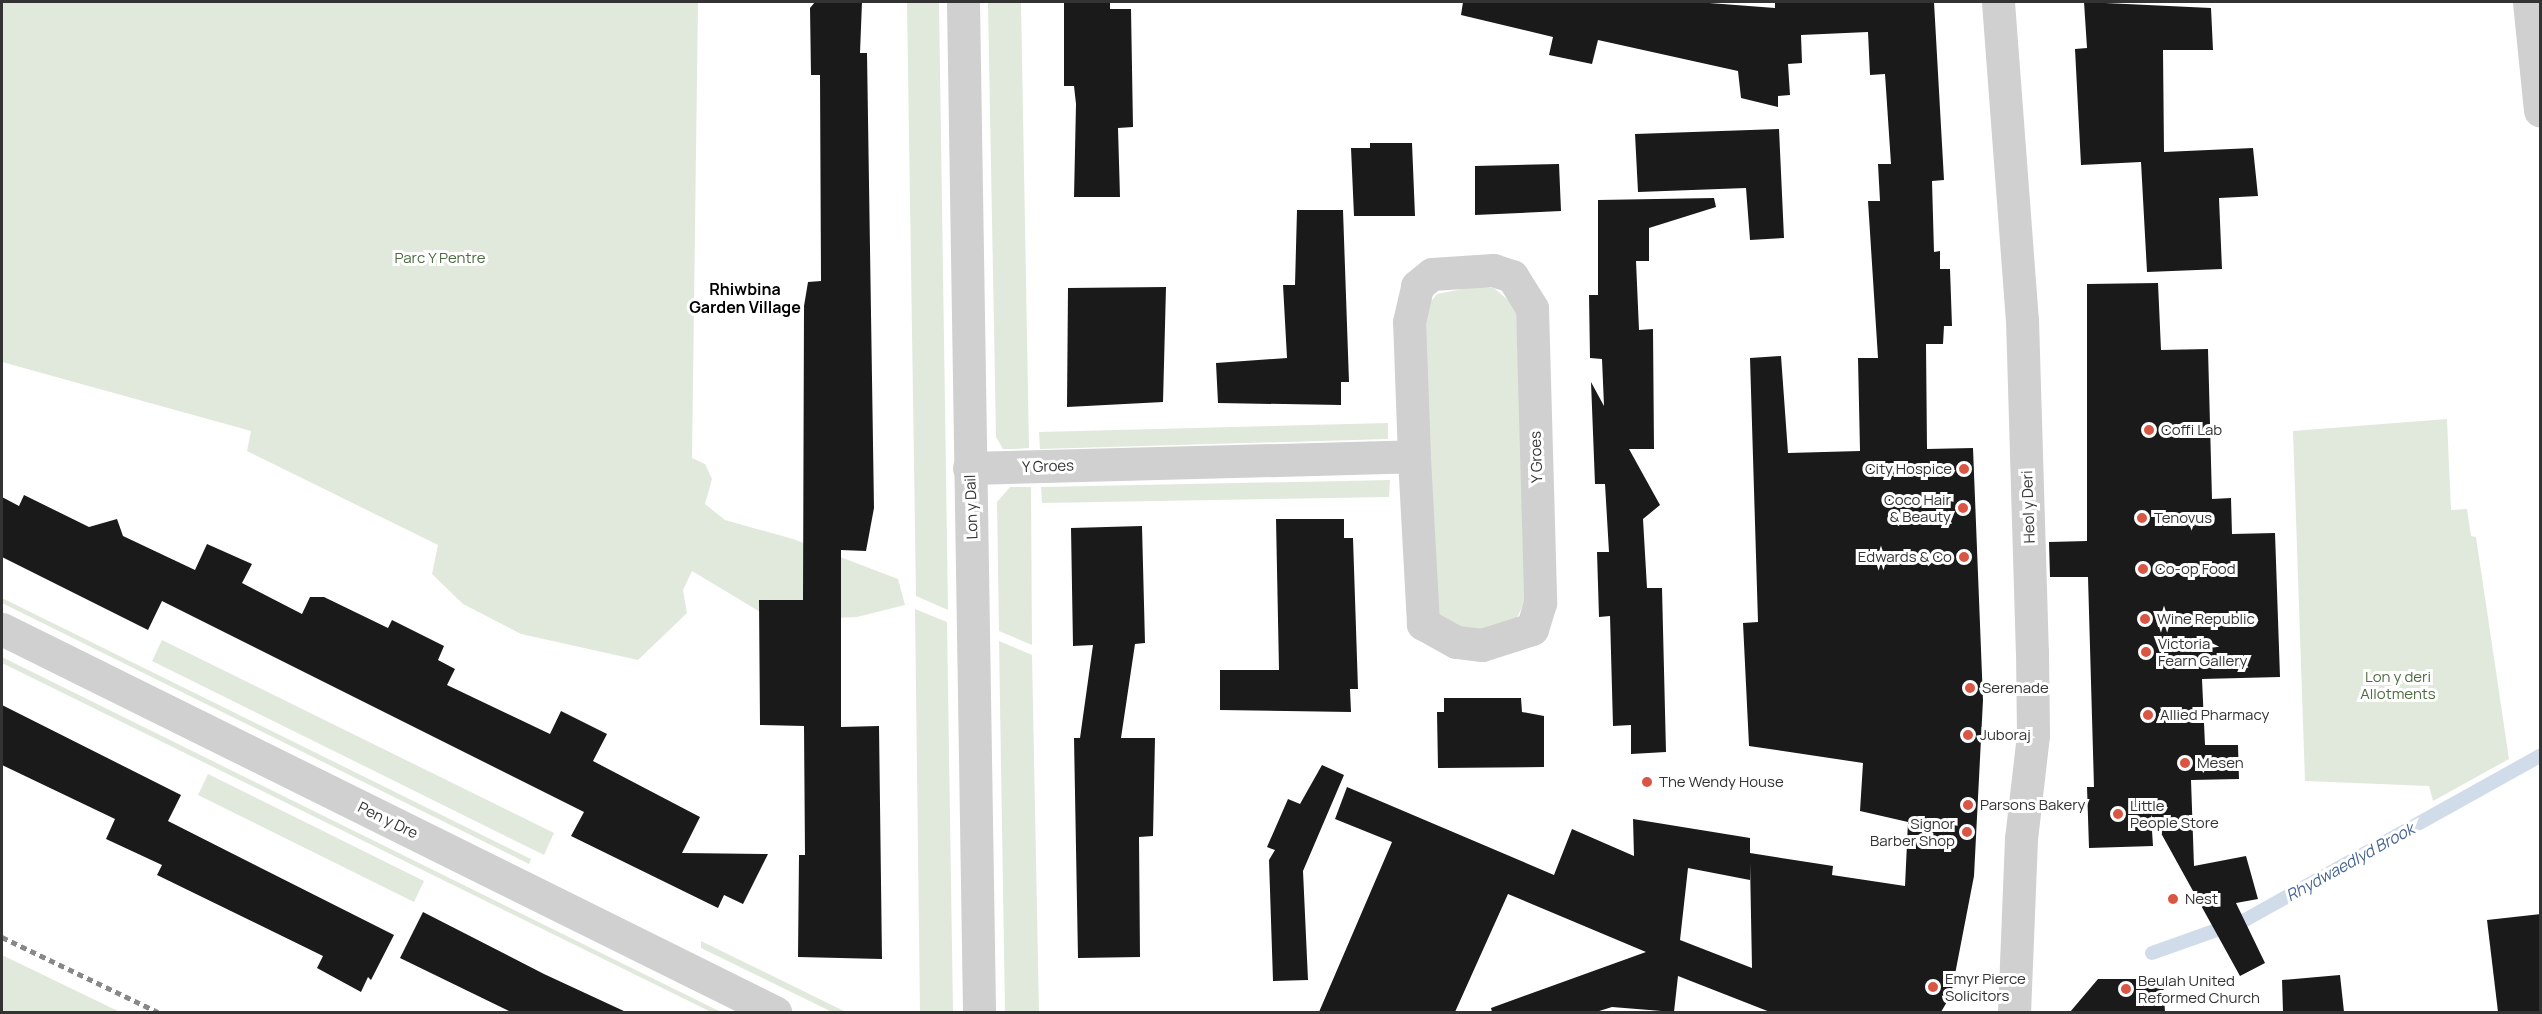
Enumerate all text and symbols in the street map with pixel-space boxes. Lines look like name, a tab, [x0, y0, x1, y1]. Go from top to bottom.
park label: Parc Y Pentre	[394, 249, 486, 267]
district label: Rhiwbina Garden Village	[689, 279, 801, 317]
place label: Coffi Lab	[2161, 421, 2222, 439]
marker: Coffi Lab	[2142, 423, 2156, 437]
street label: Y Groes	[1526, 430, 1546, 484]
street label: Y Groes	[1021, 456, 1075, 476]
place label: City Hospice	[1865, 460, 1952, 478]
marker: City Hospice	[1957, 462, 1971, 476]
street label: Heol y Deri	[2018, 470, 2038, 544]
street label: Lon y Dail	[961, 474, 981, 540]
place label: Coco Hair & Beauty	[1884, 490, 1951, 525]
marker: Coco Hair & Beauty	[1956, 501, 1970, 515]
place label: Tenovus	[2154, 509, 2212, 527]
marker: Tenovus	[2135, 511, 2149, 525]
place label: Edwards & Co	[1858, 548, 1952, 566]
marker: Edwards & Co	[1957, 550, 1971, 564]
place label: Co-op Food	[2155, 560, 2236, 578]
marker: Co-op Food	[2136, 562, 2150, 576]
place label: Wine Republic	[2157, 610, 2255, 628]
marker: Wine Republic	[2138, 612, 2152, 626]
place label: Victoria Fearn Gallery	[2158, 634, 2247, 669]
marker: Victoria Fearn Gallery	[2139, 645, 2153, 659]
park label: Lon y deri Allotments	[2360, 667, 2436, 702]
place label: Serenade	[1982, 679, 2049, 697]
marker: Serenade	[1963, 681, 1977, 695]
place label: Allied Pharmacy	[2160, 706, 2269, 724]
marker: Allied Pharmacy	[2141, 708, 2155, 722]
place label: Juboraj	[1980, 726, 2031, 744]
marker: Juboraj	[1961, 728, 1975, 742]
place label: Mesen	[2197, 754, 2244, 772]
marker: Mesen	[2178, 756, 2192, 770]
place label: The Wendy House	[1659, 773, 1784, 791]
marker: The Wendy House	[1640, 775, 1654, 789]
place label: Parsons Bakery	[1980, 796, 2085, 814]
place label: Little People Store	[2130, 796, 2219, 831]
street label: Pen y Dre	[355, 798, 421, 842]
marker: Parsons Bakery	[1961, 798, 1975, 812]
marker: Little People Store	[2111, 807, 2125, 821]
place label: Signor Barber Shop	[1870, 814, 1955, 849]
water label: Rhydwaedlyd Brook	[2283, 819, 2417, 905]
marker: Signor Barber Shop	[1960, 825, 1974, 839]
place label: Nest	[2185, 890, 2218, 908]
marker: Nest	[2166, 892, 2180, 906]
place label: Emyr Pierce Solicitors	[1945, 969, 2026, 1004]
place label: Beulah United Reformed Church	[2138, 971, 2260, 1006]
marker: Emyr Pierce Solicitors	[1926, 980, 1940, 994]
marker: Beulah United Reformed Church	[2119, 982, 2133, 996]

